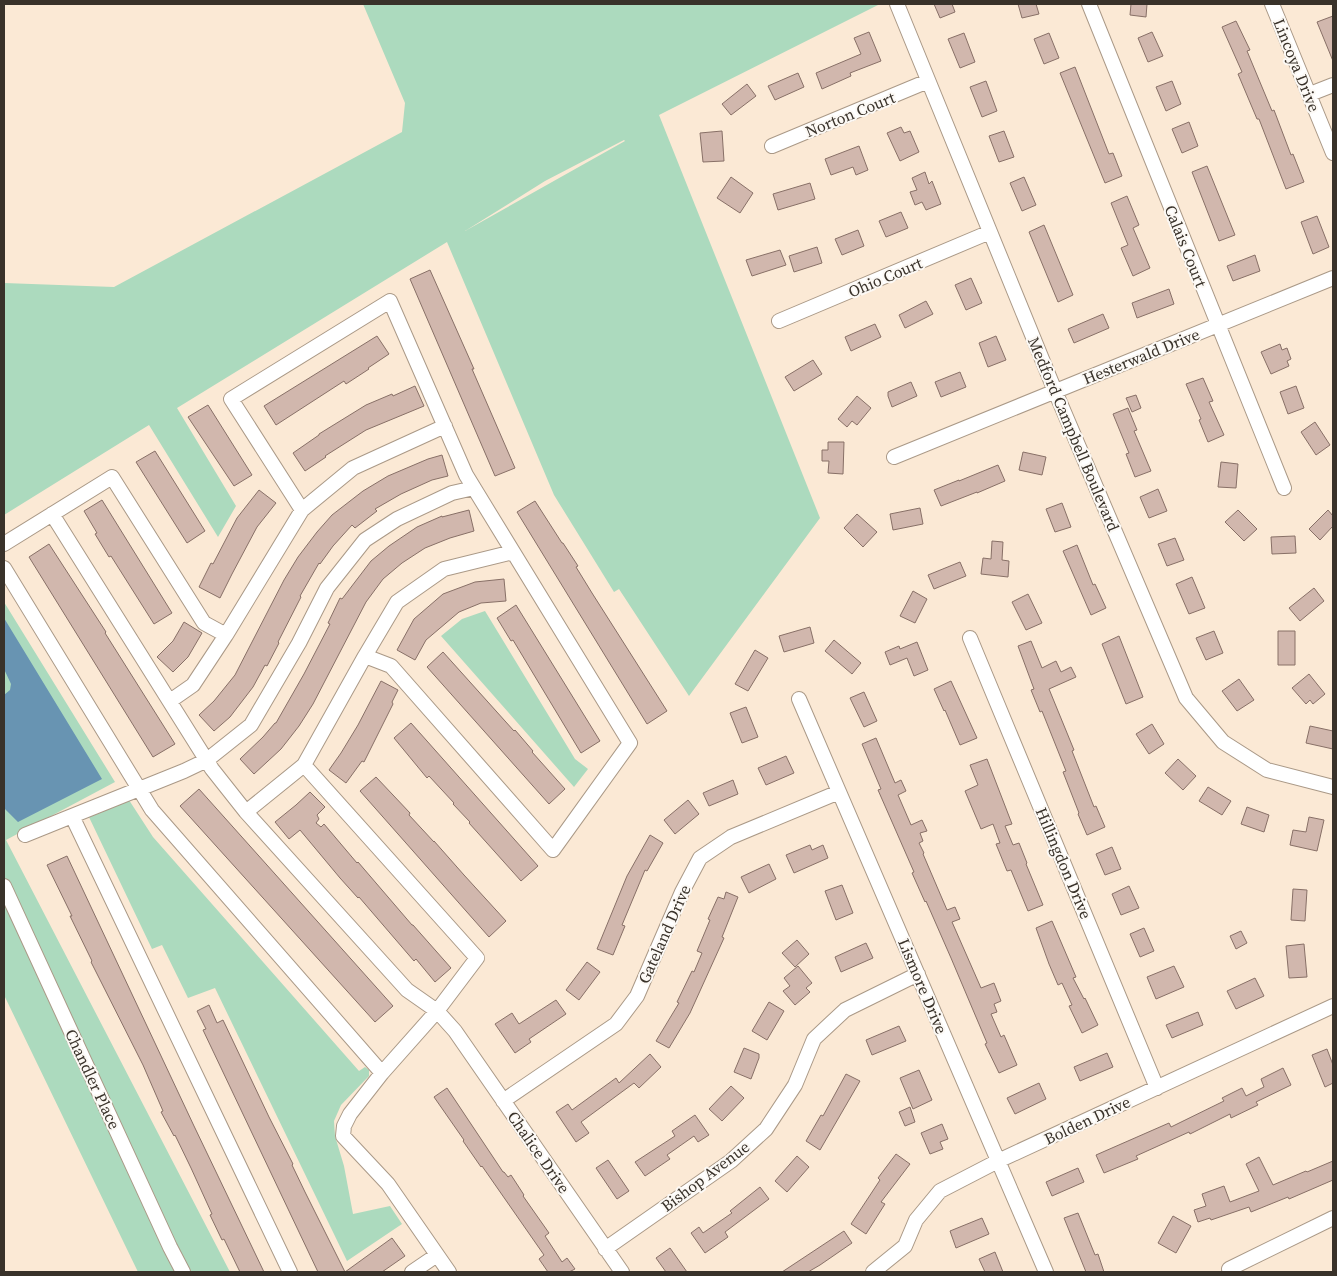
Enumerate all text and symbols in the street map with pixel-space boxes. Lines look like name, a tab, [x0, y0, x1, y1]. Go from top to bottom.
street label: Lincoya Drive	[1268, 15, 1326, 115]
street label: Norton Court	[802, 86, 899, 142]
street label: Calais Court	[1160, 202, 1213, 291]
street label: Ohio Court	[845, 251, 926, 302]
street label: Hesterwald Drive	[1079, 323, 1203, 389]
street label: Medford Campbell Boulevard	[1023, 333, 1125, 535]
street label: Hillingdon Drive	[1031, 804, 1097, 922]
street label: Gateland Drive	[632, 881, 696, 987]
street label: Lismore Drive	[893, 935, 953, 1037]
street label: Chandler Place	[60, 1025, 126, 1133]
street label: Bolden Drive	[1040, 1090, 1134, 1150]
street label: Chalice Drive	[503, 1107, 575, 1197]
street label: Bishop Avenue	[656, 1135, 754, 1217]

